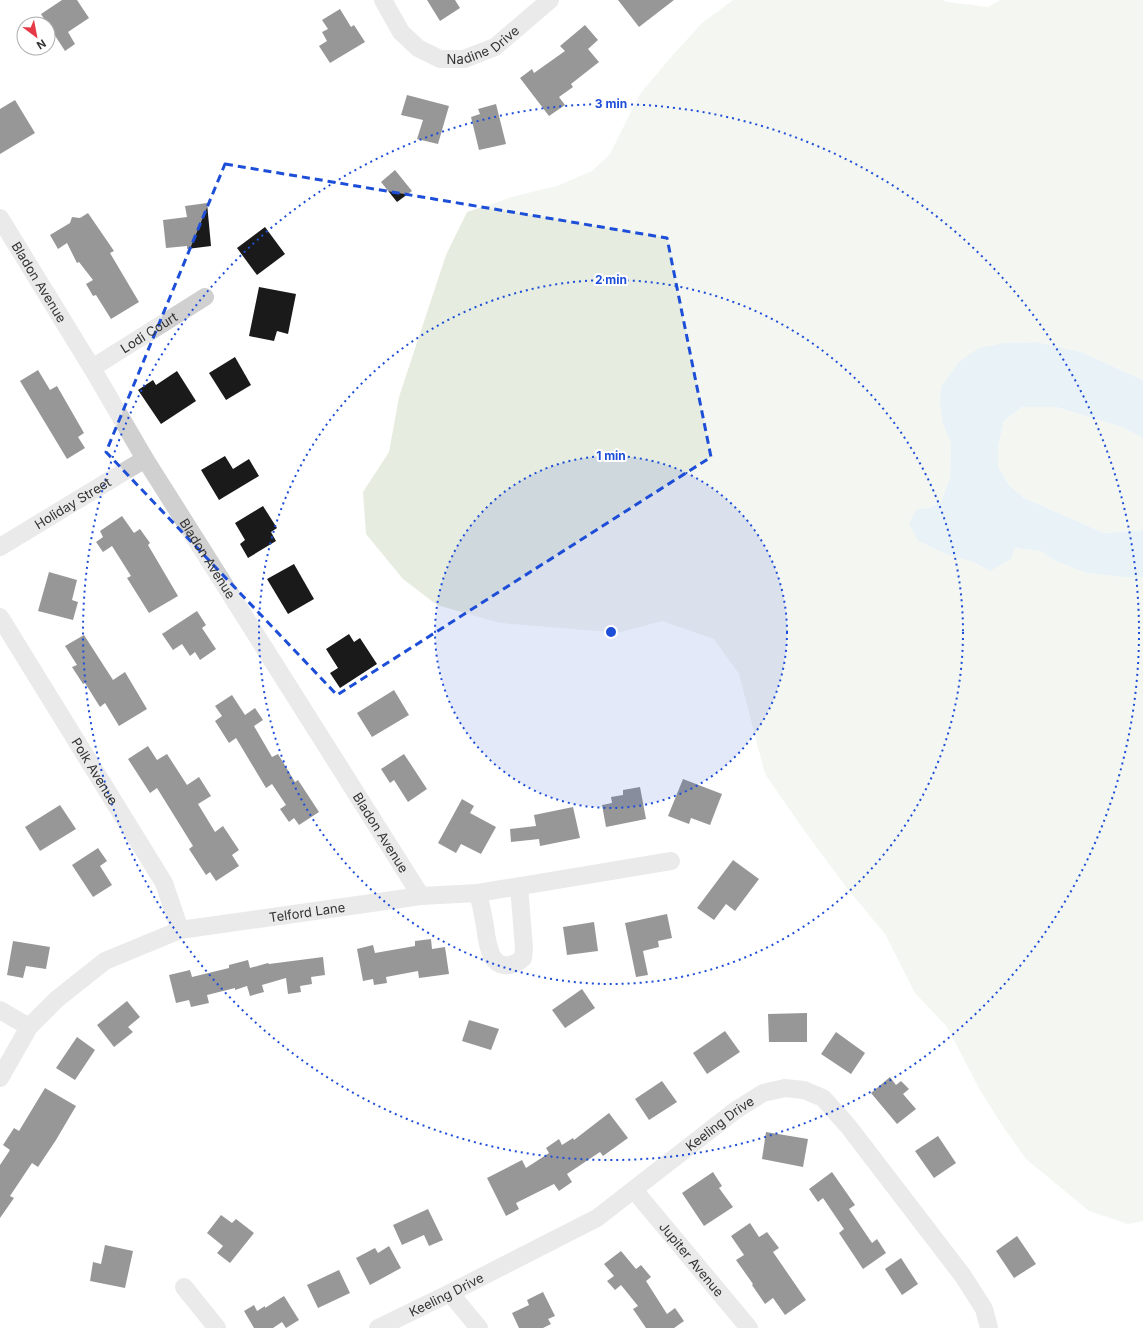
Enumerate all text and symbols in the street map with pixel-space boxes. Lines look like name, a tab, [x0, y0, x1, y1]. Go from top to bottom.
north arrow	[16, 16, 56, 56]
street label: Nadine Drive	[447, 22, 522, 67]
text: N	[34, 36, 49, 53]
text: 3 min	[595, 96, 627, 111]
street label: Bladon Avenue	[8, 239, 70, 325]
text: 2 min	[595, 272, 627, 287]
street label: Lodi Court	[117, 308, 180, 356]
text: 1 min	[596, 448, 626, 463]
street label: Holiday Street	[32, 474, 114, 532]
street label: Bladon Avenue	[177, 515, 239, 602]
centre of rings	[604, 625, 618, 639]
street label: Polk Avenue	[68, 735, 122, 807]
street label: Bladon Avenue	[350, 789, 412, 876]
street label: Telford Lane	[268, 899, 346, 925]
street label: Keeling Drive	[682, 1093, 757, 1154]
street label: Jupiter Avenue	[656, 1219, 727, 1300]
street label: Keeling Drive	[406, 1269, 486, 1320]

